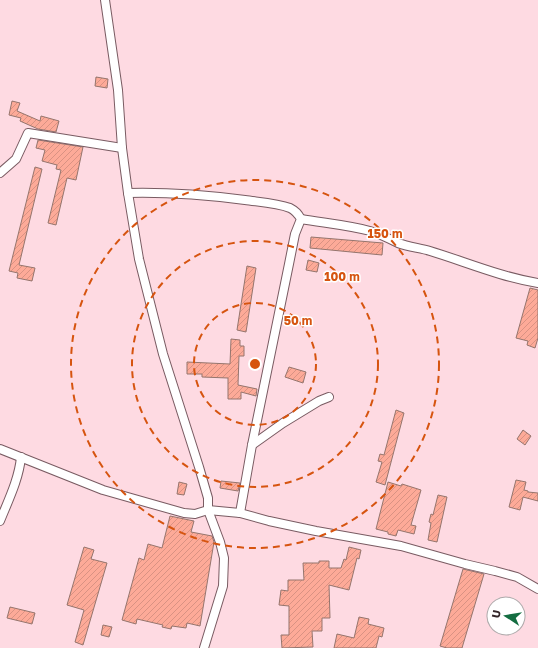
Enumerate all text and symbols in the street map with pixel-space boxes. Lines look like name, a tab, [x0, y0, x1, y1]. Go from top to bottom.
text: 150 m	[368, 226, 402, 241]
text: 100 m	[324, 269, 360, 284]
text: 50 m	[284, 313, 312, 328]
centre of rings	[248, 357, 262, 371]
north arrow	[486, 596, 526, 636]
text: U	[489, 609, 503, 619]

